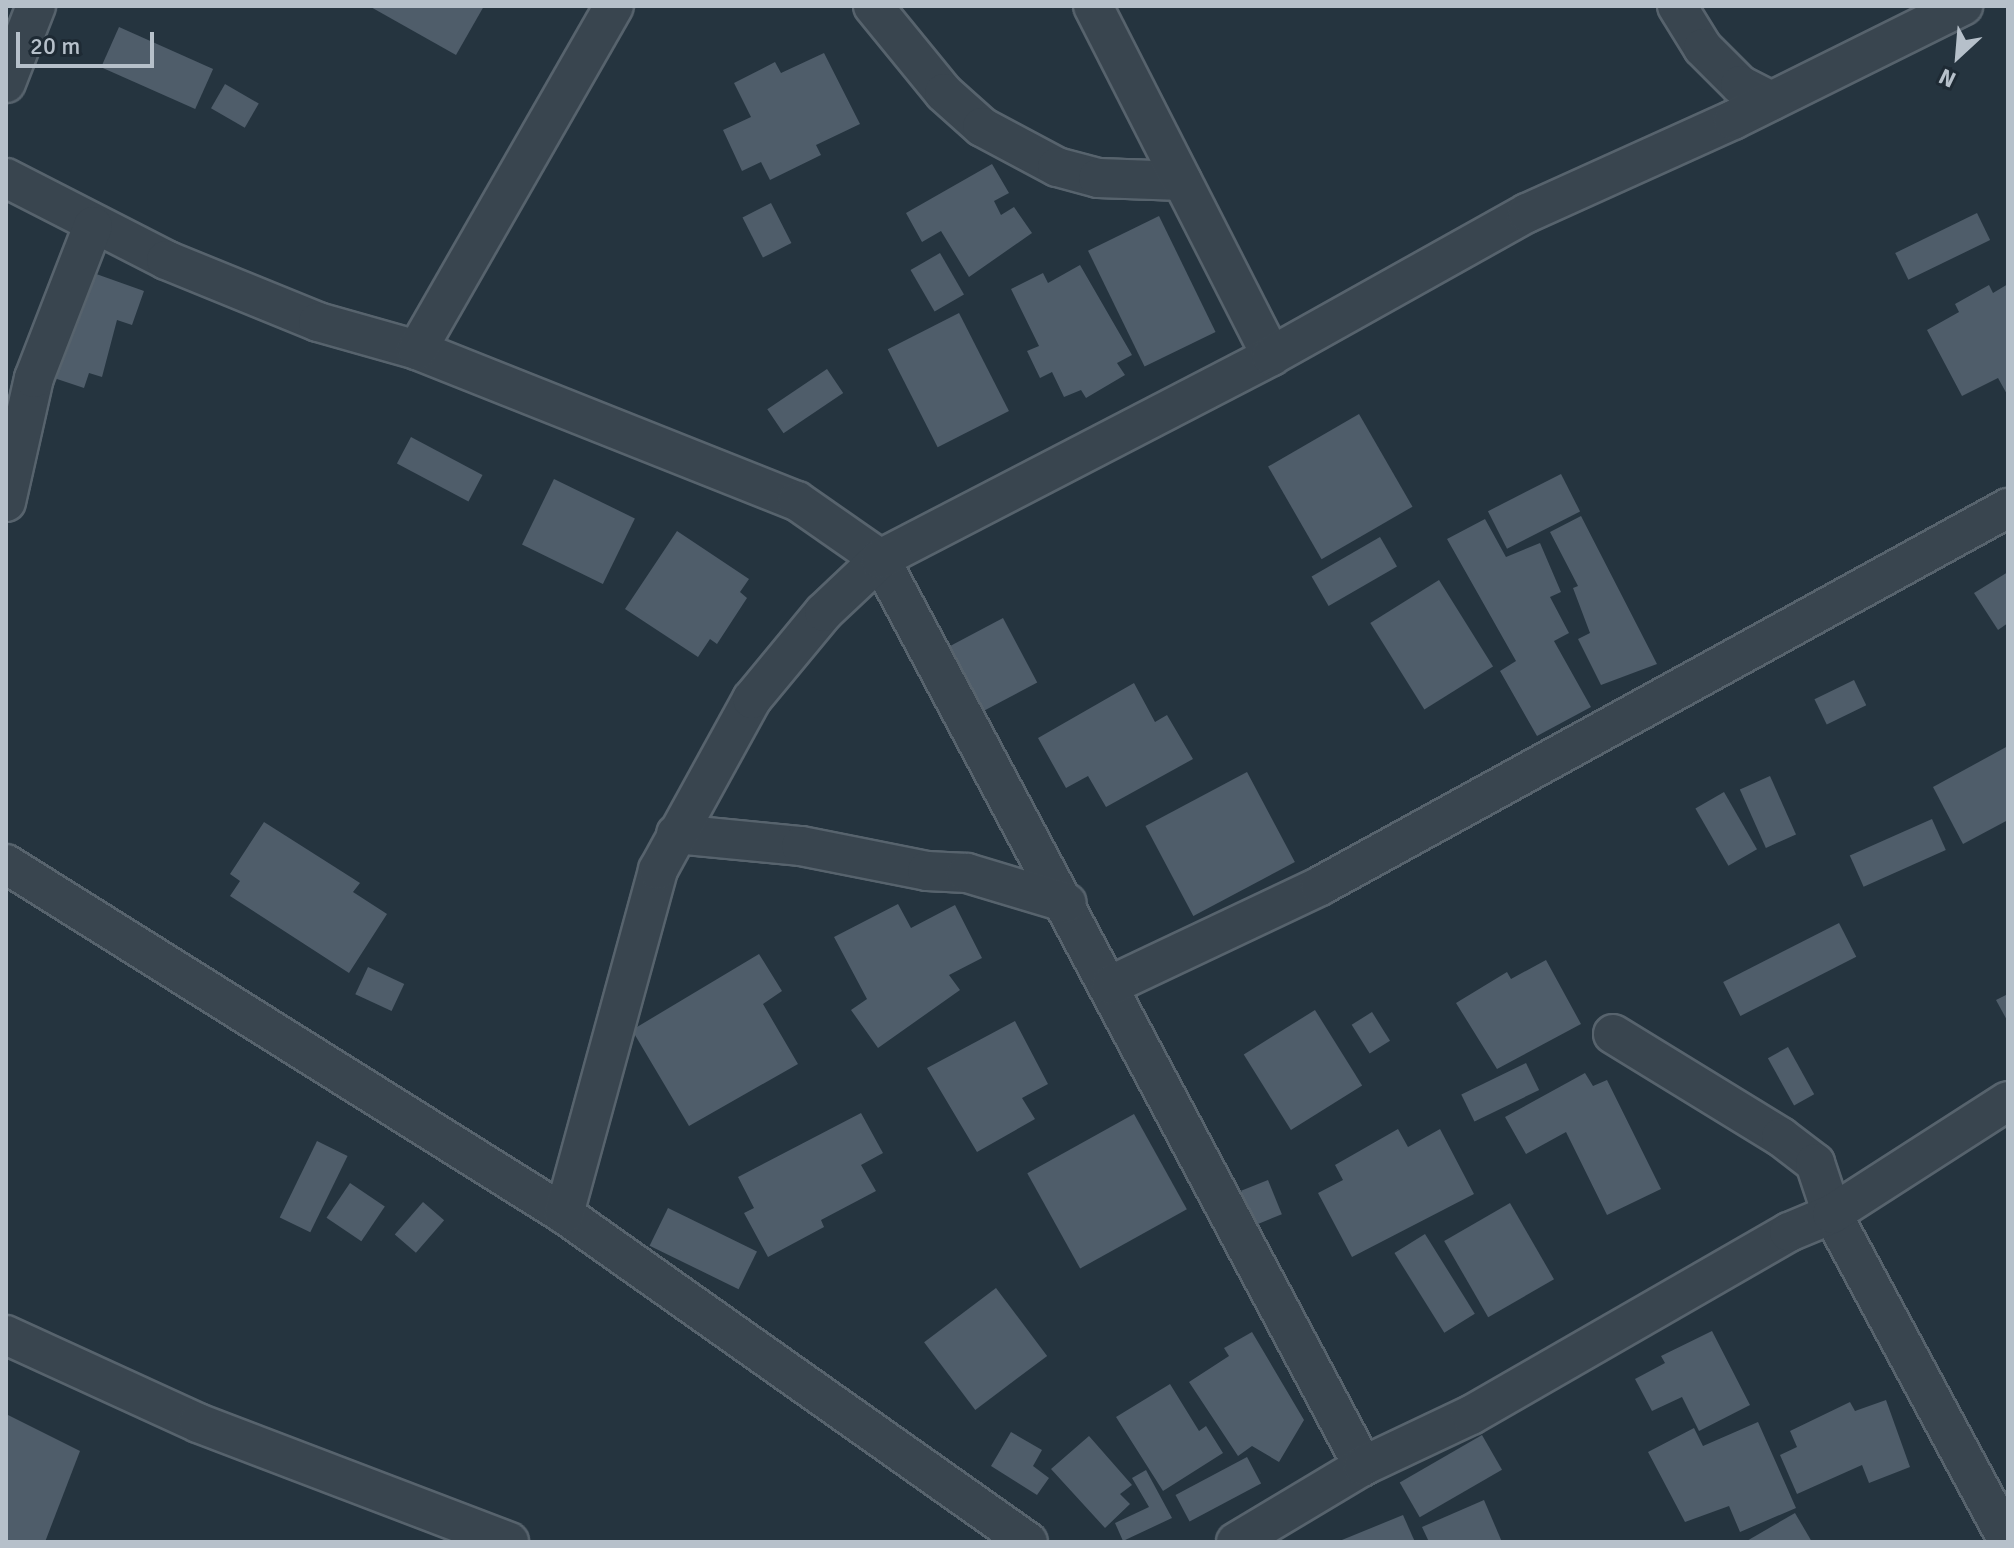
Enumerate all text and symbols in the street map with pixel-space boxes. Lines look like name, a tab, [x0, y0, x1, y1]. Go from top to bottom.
scale bar	[20, 16, 158, 66]
north arrow	[1918, 16, 1998, 96]
text: 20 m	[30, 31, 80, 61]
text: N	[1934, 63, 1960, 94]

